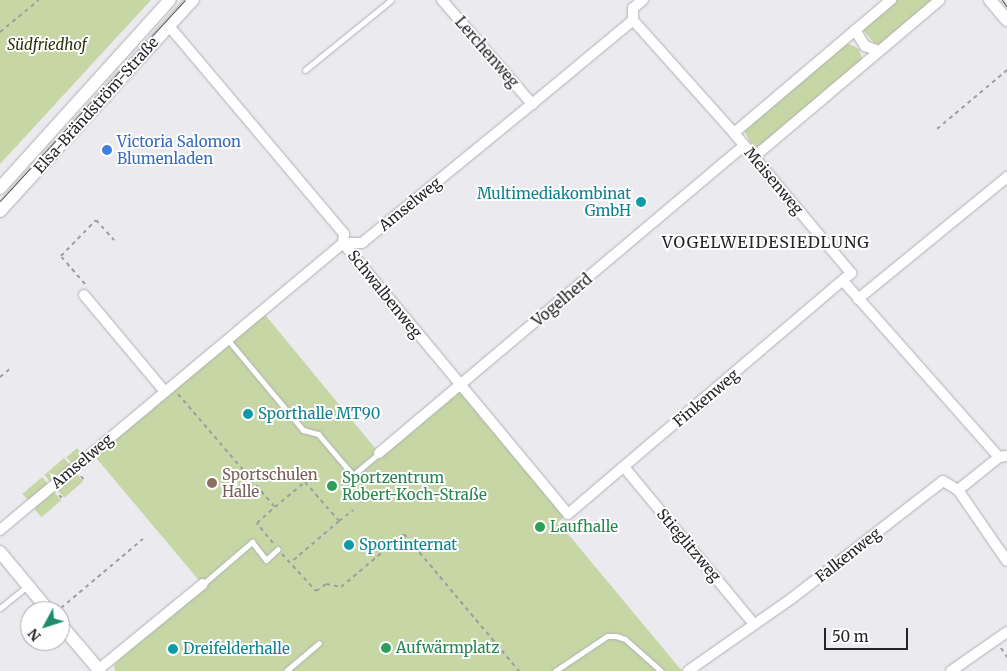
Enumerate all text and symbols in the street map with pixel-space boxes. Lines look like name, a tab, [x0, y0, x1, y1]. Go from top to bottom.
street label: Lerchenweg	[451, 13, 523, 91]
street label: Elsa-Brändström-Straße	[30, 33, 162, 177]
park label: Südfriedhof	[7, 36, 87, 54]
place label: Victoria Salomon Blumenladen	[117, 132, 241, 167]
marker: Victoria Salomon Blumenladen	[101, 144, 113, 156]
street label: Meisenweg	[741, 144, 807, 218]
street label: Amselweg	[375, 173, 445, 235]
place label: Multimediakombinat GmbH	[477, 184, 631, 219]
marker: Multimediakombinat GmbH	[635, 196, 647, 208]
district label: VOGELWEIDESIEDLUNG	[660, 232, 872, 252]
street label: Schwalbenweg	[344, 246, 426, 342]
street label: Vogelherd	[529, 270, 595, 330]
street label: Finkenweg	[670, 365, 742, 431]
place label: Sporthalle MT90	[258, 405, 380, 423]
marker: Sporthalle MT90	[242, 408, 254, 420]
street label: Amselweg	[48, 430, 116, 492]
place label: Sportschulen Halle	[222, 465, 318, 500]
place label: Sportzentrum Robert-Koch-Straße	[342, 468, 487, 503]
marker: Sportschulen Halle	[206, 477, 218, 489]
marker: Sportzentrum Robert-Koch-Straße	[326, 480, 338, 492]
street label: Stieglitzweg	[653, 505, 725, 585]
place label: Laufhalle	[550, 518, 618, 536]
marker: Laufhalle	[534, 521, 546, 533]
street label: Falkenweg	[812, 524, 884, 586]
place label: Sportinternat	[359, 536, 457, 554]
marker: Sportinternat	[343, 539, 355, 551]
north arrow	[20, 601, 70, 651]
scale bar	[827, 618, 911, 650]
text: N	[24, 625, 45, 645]
text: 50 m	[832, 627, 869, 646]
place label: Aufwärmplatz	[396, 639, 499, 657]
place label: Dreifelderhalle	[183, 640, 290, 658]
marker: Aufwärmplatz	[380, 642, 392, 654]
marker: Dreifelderhalle	[167, 643, 179, 655]

